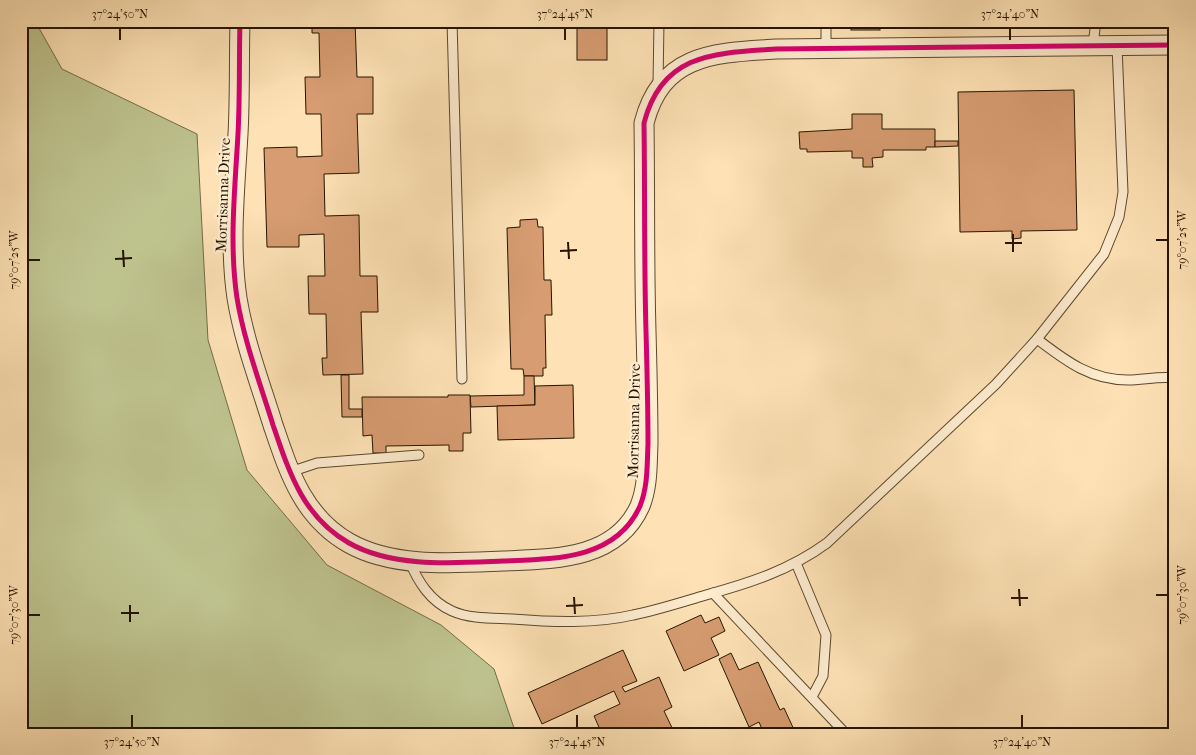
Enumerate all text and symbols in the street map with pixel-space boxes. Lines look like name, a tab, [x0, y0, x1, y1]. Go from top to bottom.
text: 37°24'50"N	[92, 7, 148, 21]
text: 37°24'45"N	[537, 7, 593, 21]
text: 37°24'40"N	[981, 7, 1039, 21]
street label: Morrisanna Drive	[212, 137, 234, 253]
text: 79°07'25"W	[1175, 209, 1189, 270]
text: 79°07'25"W	[7, 229, 21, 290]
street label: Morrisanna Drive	[624, 363, 644, 479]
text: 79°07'30"W	[1175, 564, 1189, 625]
text: 79°07'30"W	[7, 584, 21, 645]
text: 37°24'50"N	[104, 735, 160, 749]
text: 37°24'45"N	[549, 735, 605, 749]
text: 37°24'40"N	[993, 735, 1051, 749]

